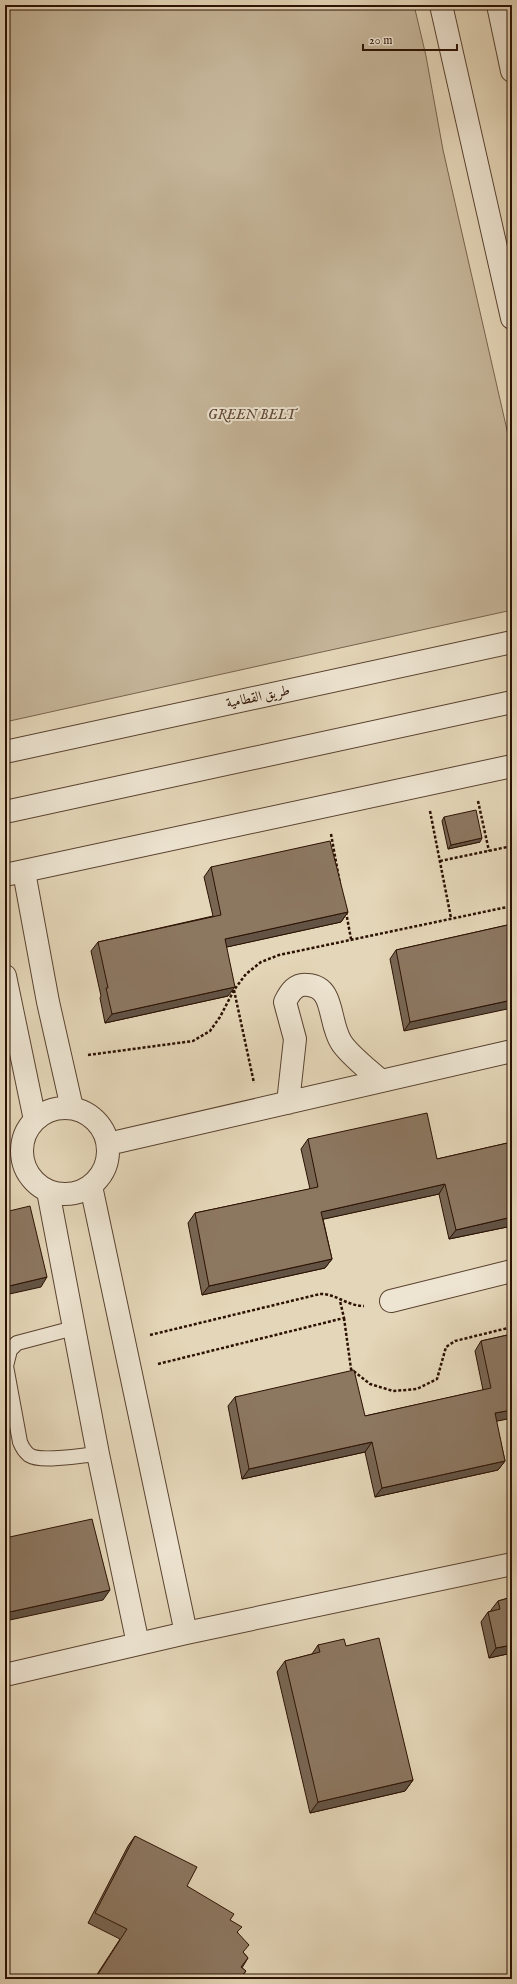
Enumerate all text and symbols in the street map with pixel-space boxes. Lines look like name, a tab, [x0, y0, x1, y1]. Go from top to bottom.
scale bar	[363, 26, 457, 52]
text: 20 m	[369, 33, 392, 48]
park label: GREEN BELT	[208, 406, 298, 424]
street label: طريق القطامية	[225, 681, 291, 713]

